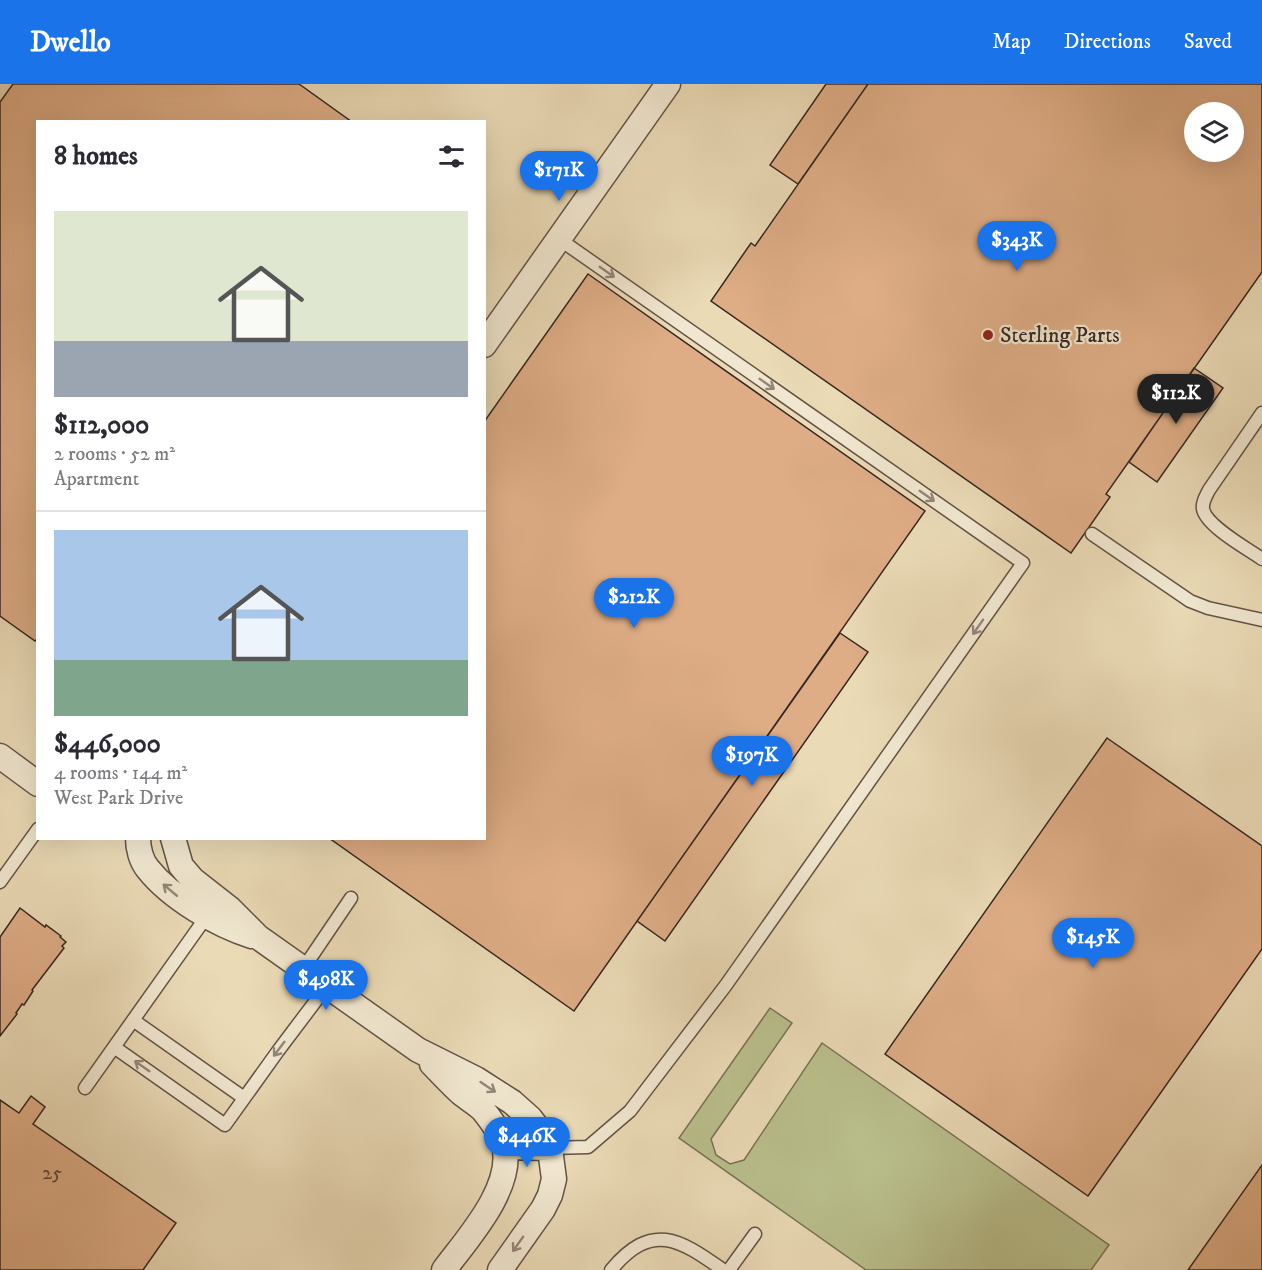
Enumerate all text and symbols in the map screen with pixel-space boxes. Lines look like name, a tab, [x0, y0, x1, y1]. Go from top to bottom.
text: Dwello	[30, 25, 111, 60]
text: Map	[992, 29, 1031, 55]
text: Directions	[1064, 29, 1151, 55]
text: Saved	[1184, 29, 1232, 55]
map controls	[1184, 102, 1244, 162]
button: layers	[1184, 102, 1244, 162]
text: 8 homes	[54, 140, 138, 173]
icon: filters	[435, 140, 468, 173]
pin: $171K	[517, 151, 601, 202]
text: $171K	[534, 158, 584, 183]
pin: $343K	[975, 221, 1059, 272]
text: $343K	[991, 228, 1043, 253]
icon: home	[207, 250, 315, 358]
one-way arrow	[599, 266, 615, 278]
place label: Sterling Parts	[1000, 322, 1120, 349]
marker: Sterling Parts	[981, 328, 995, 342]
pin: $112K	[1134, 374, 1218, 425]
one-way arrow	[758, 378, 775, 390]
text: $112K	[1151, 381, 1201, 406]
text: $112,000	[54, 409, 149, 442]
text: 2 rooms · 52 m²	[54, 442, 175, 467]
text: Apartment	[54, 467, 139, 492]
one-way arrow	[918, 490, 934, 502]
icon: home	[207, 569, 315, 677]
pin: $212K	[592, 578, 676, 629]
text: $212K	[608, 585, 660, 610]
one-way arrow	[972, 618, 984, 634]
text: $446,000	[54, 728, 161, 761]
pin: $197K	[710, 736, 794, 787]
text: $197K	[726, 743, 778, 768]
text: 4 rooms · 144 m²	[54, 761, 187, 786]
text: West Park Drive	[54, 786, 183, 811]
one-way arrow	[163, 883, 178, 897]
pin: $145K	[1051, 918, 1135, 969]
text: $145K	[1066, 925, 1120, 950]
pin: $498K	[284, 960, 368, 1011]
text: $498K	[298, 967, 354, 992]
one-way arrow	[273, 1041, 286, 1057]
one-way arrow	[134, 1060, 150, 1072]
one-way arrow	[480, 1080, 497, 1093]
pin: $446K	[485, 1117, 569, 1168]
text: $446K	[498, 1124, 556, 1149]
house number: 25	[42, 1161, 62, 1186]
one-way arrow	[512, 1236, 524, 1252]

